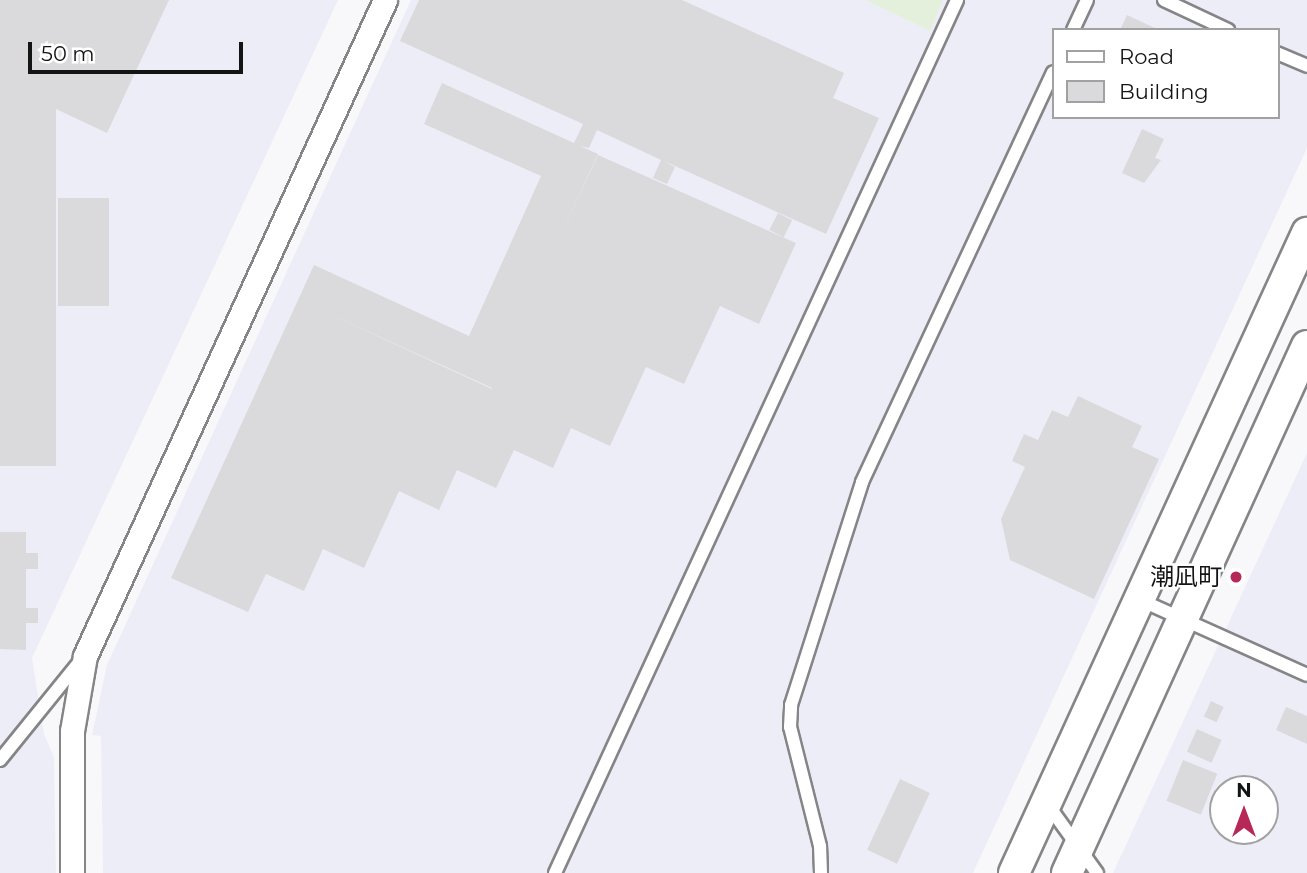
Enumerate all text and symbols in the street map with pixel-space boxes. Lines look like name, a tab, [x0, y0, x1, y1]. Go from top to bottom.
scale bar	[32, 28, 247, 72]
legend	[1052, 28, 1279, 119]
text: 50 m	[41, 41, 95, 66]
text: Road	[1119, 44, 1174, 69]
text: Building	[1119, 79, 1209, 104]
place label: 潮凪町	[1150, 563, 1222, 591]
marker: 潮凪町	[1228, 569, 1244, 585]
north arrow	[1209, 775, 1279, 845]
text: N	[1236, 779, 1252, 802]

